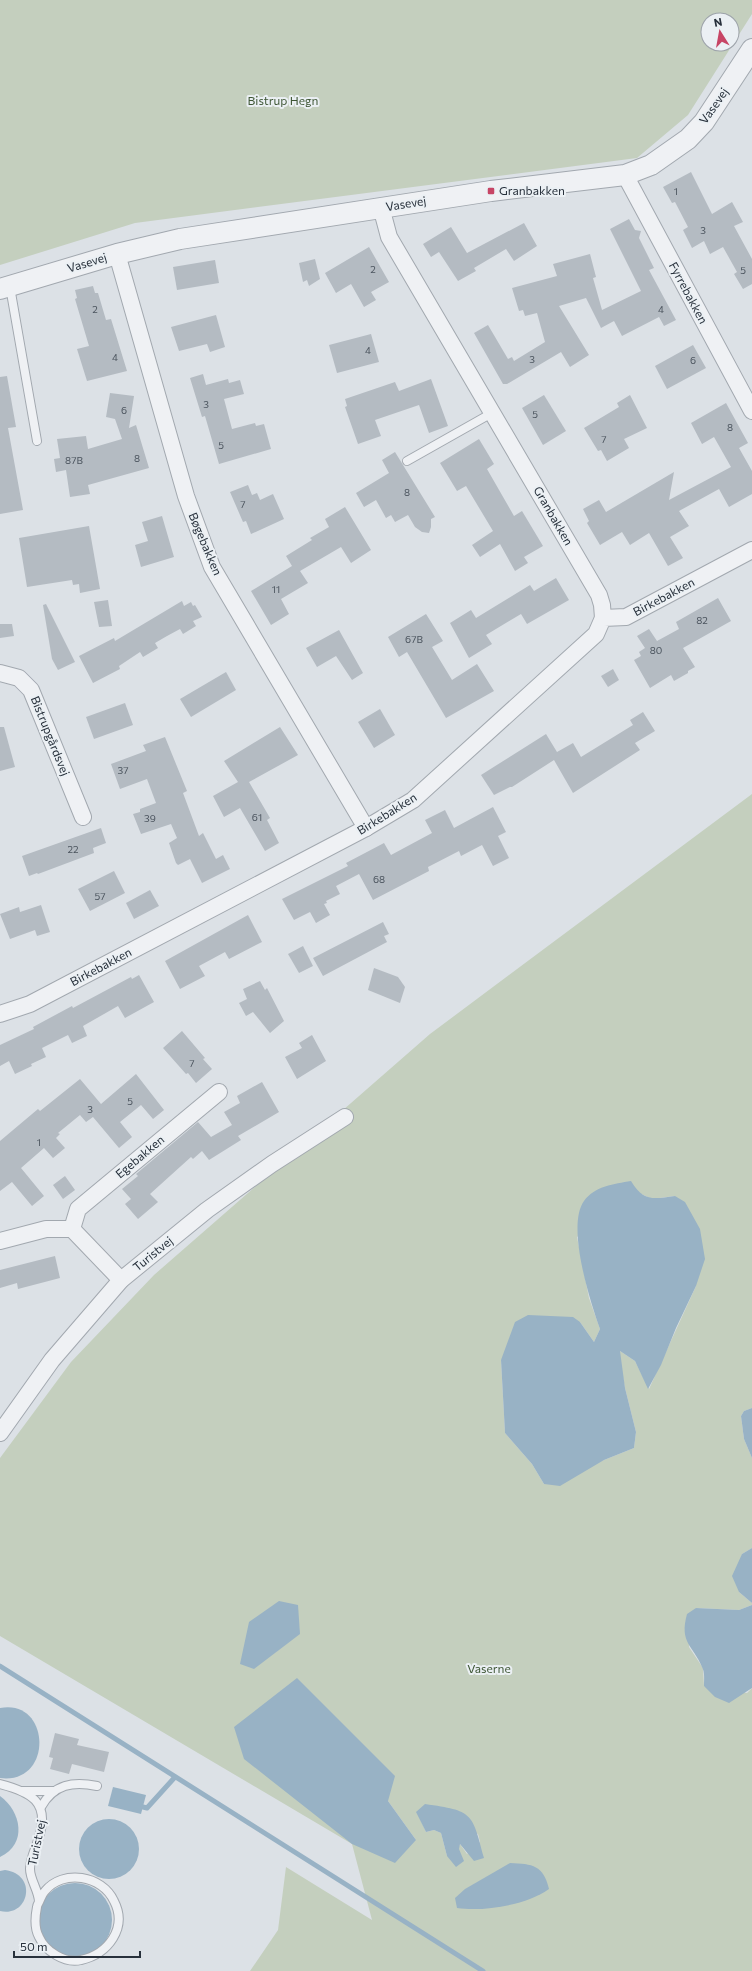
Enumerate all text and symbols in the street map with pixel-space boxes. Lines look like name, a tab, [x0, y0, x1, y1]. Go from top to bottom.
north arrow	[700, 12, 740, 52]
text: N	[713, 15, 723, 29]
street label: Vasevej	[696, 85, 731, 126]
park label: Bistrup Hegn	[248, 93, 318, 107]
place label: Granbakken	[499, 183, 565, 197]
house number: 1	[674, 185, 678, 197]
marker: Granbakken	[486, 186, 496, 196]
street label: Vasevej	[385, 193, 427, 213]
house number: 3	[700, 224, 706, 236]
street label: Vasevej	[65, 249, 108, 275]
street label: Fyrrebakken	[667, 259, 711, 326]
house number: 2	[370, 263, 376, 275]
house number: 5	[740, 264, 746, 276]
house number: 2	[92, 303, 98, 315]
house number: 4	[658, 303, 664, 315]
house number: 4	[365, 344, 371, 356]
house number: 4	[112, 351, 118, 363]
house number: 3	[529, 353, 535, 365]
house number: 6	[690, 354, 696, 366]
house number: 3	[203, 398, 209, 410]
house number: 6	[121, 404, 127, 416]
house number: 5	[532, 408, 538, 420]
house number: 8	[727, 421, 733, 433]
house number: 7	[601, 433, 607, 445]
house number: 5	[218, 439, 224, 451]
house number: 8	[134, 452, 140, 464]
house number: 87B	[65, 454, 83, 466]
street label: Granbakken	[531, 483, 576, 548]
house number: 8	[404, 486, 410, 498]
house number: 7	[240, 498, 246, 510]
street label: Bøgebakken	[186, 510, 225, 577]
street label: Birkebakken	[630, 574, 697, 618]
house number: 11	[272, 583, 280, 595]
house number: 82	[696, 614, 708, 626]
house number: 67B	[405, 633, 423, 645]
house number: 80	[650, 644, 662, 656]
street label: Bistrupgårdsvej	[29, 694, 73, 777]
house number: 37	[118, 764, 128, 776]
street label: Birkebakken	[354, 789, 419, 837]
house number: 61	[252, 811, 262, 823]
house number: 39	[144, 812, 156, 824]
house number: 22	[67, 843, 79, 855]
house number: 68	[373, 873, 385, 885]
house number: 57	[94, 890, 106, 902]
street label: Birkebakken	[67, 944, 134, 988]
house number: 7	[189, 1057, 195, 1069]
house number: 5	[127, 1095, 133, 1107]
house number: 3	[87, 1103, 93, 1115]
street label: Egebakken	[112, 1132, 167, 1181]
house number: 1	[37, 1136, 41, 1148]
street label: Turistvej	[130, 1233, 175, 1273]
park label: Vaserne	[467, 1661, 511, 1675]
street label: Turistvej	[24, 1818, 48, 1867]
scale bar	[14, 1933, 140, 1959]
text: 50 m	[20, 1939, 48, 1953]

